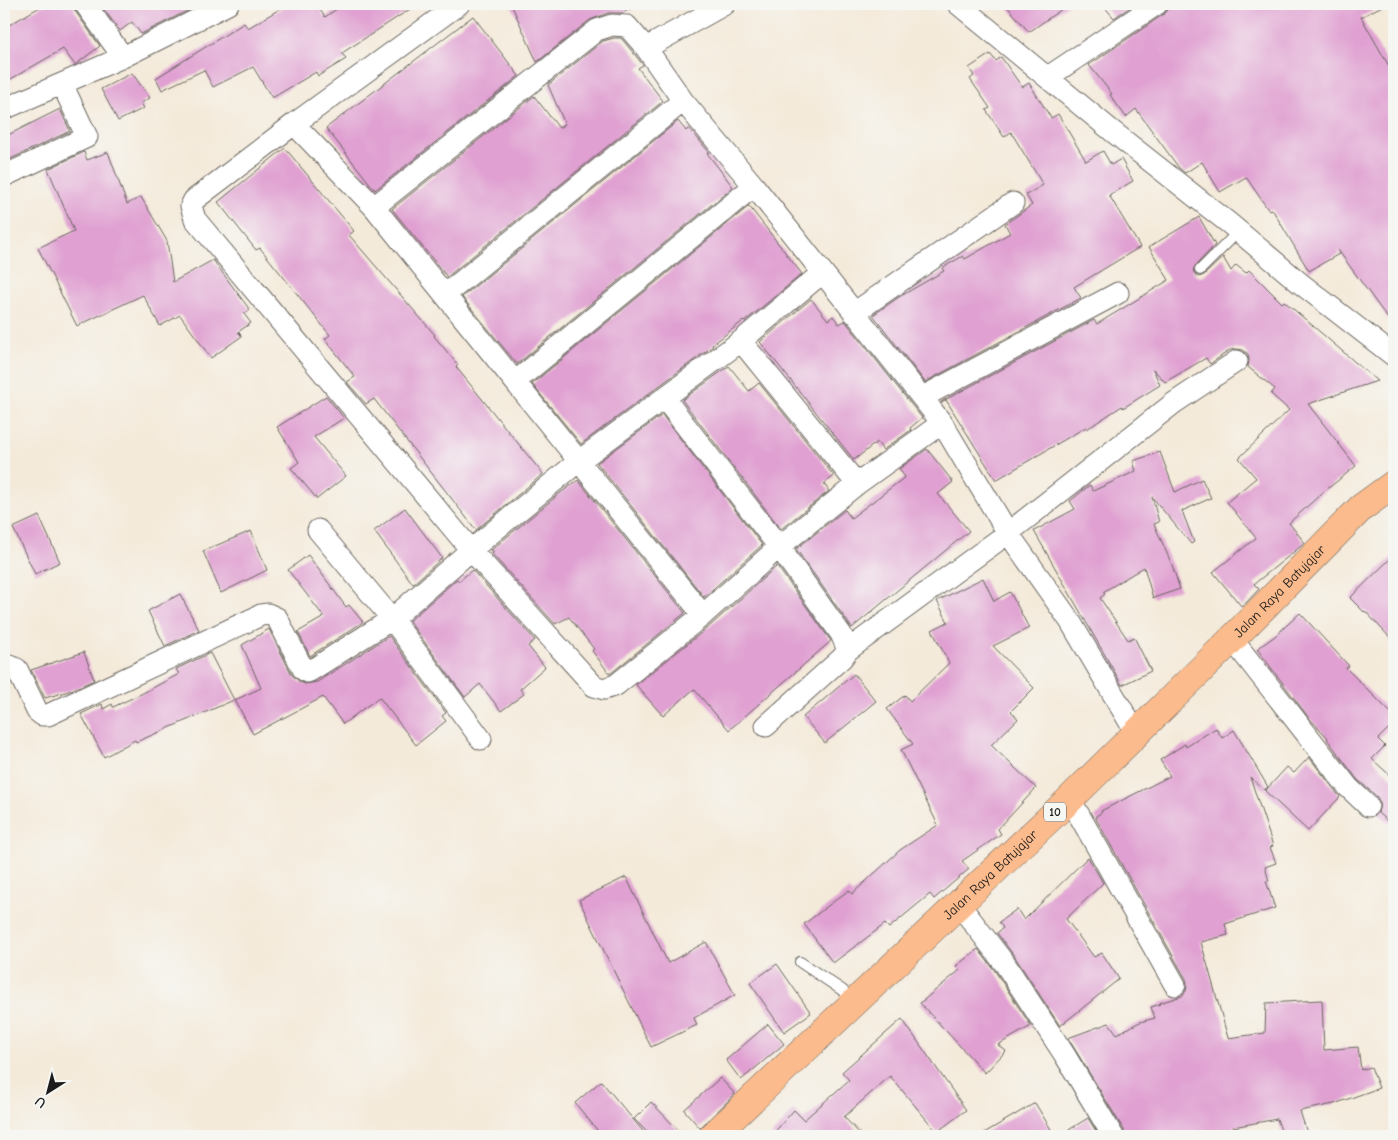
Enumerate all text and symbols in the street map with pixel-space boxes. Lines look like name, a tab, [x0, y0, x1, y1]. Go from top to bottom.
street label: Jalan Raya Batujajar	[1230, 541, 1329, 641]
road number: 10	[1044, 802, 1066, 822]
street label: Jalan Raya Batujajar	[940, 826, 1041, 923]
north arrow	[22, 1068, 72, 1118]
text: U	[32, 1092, 49, 1112]

